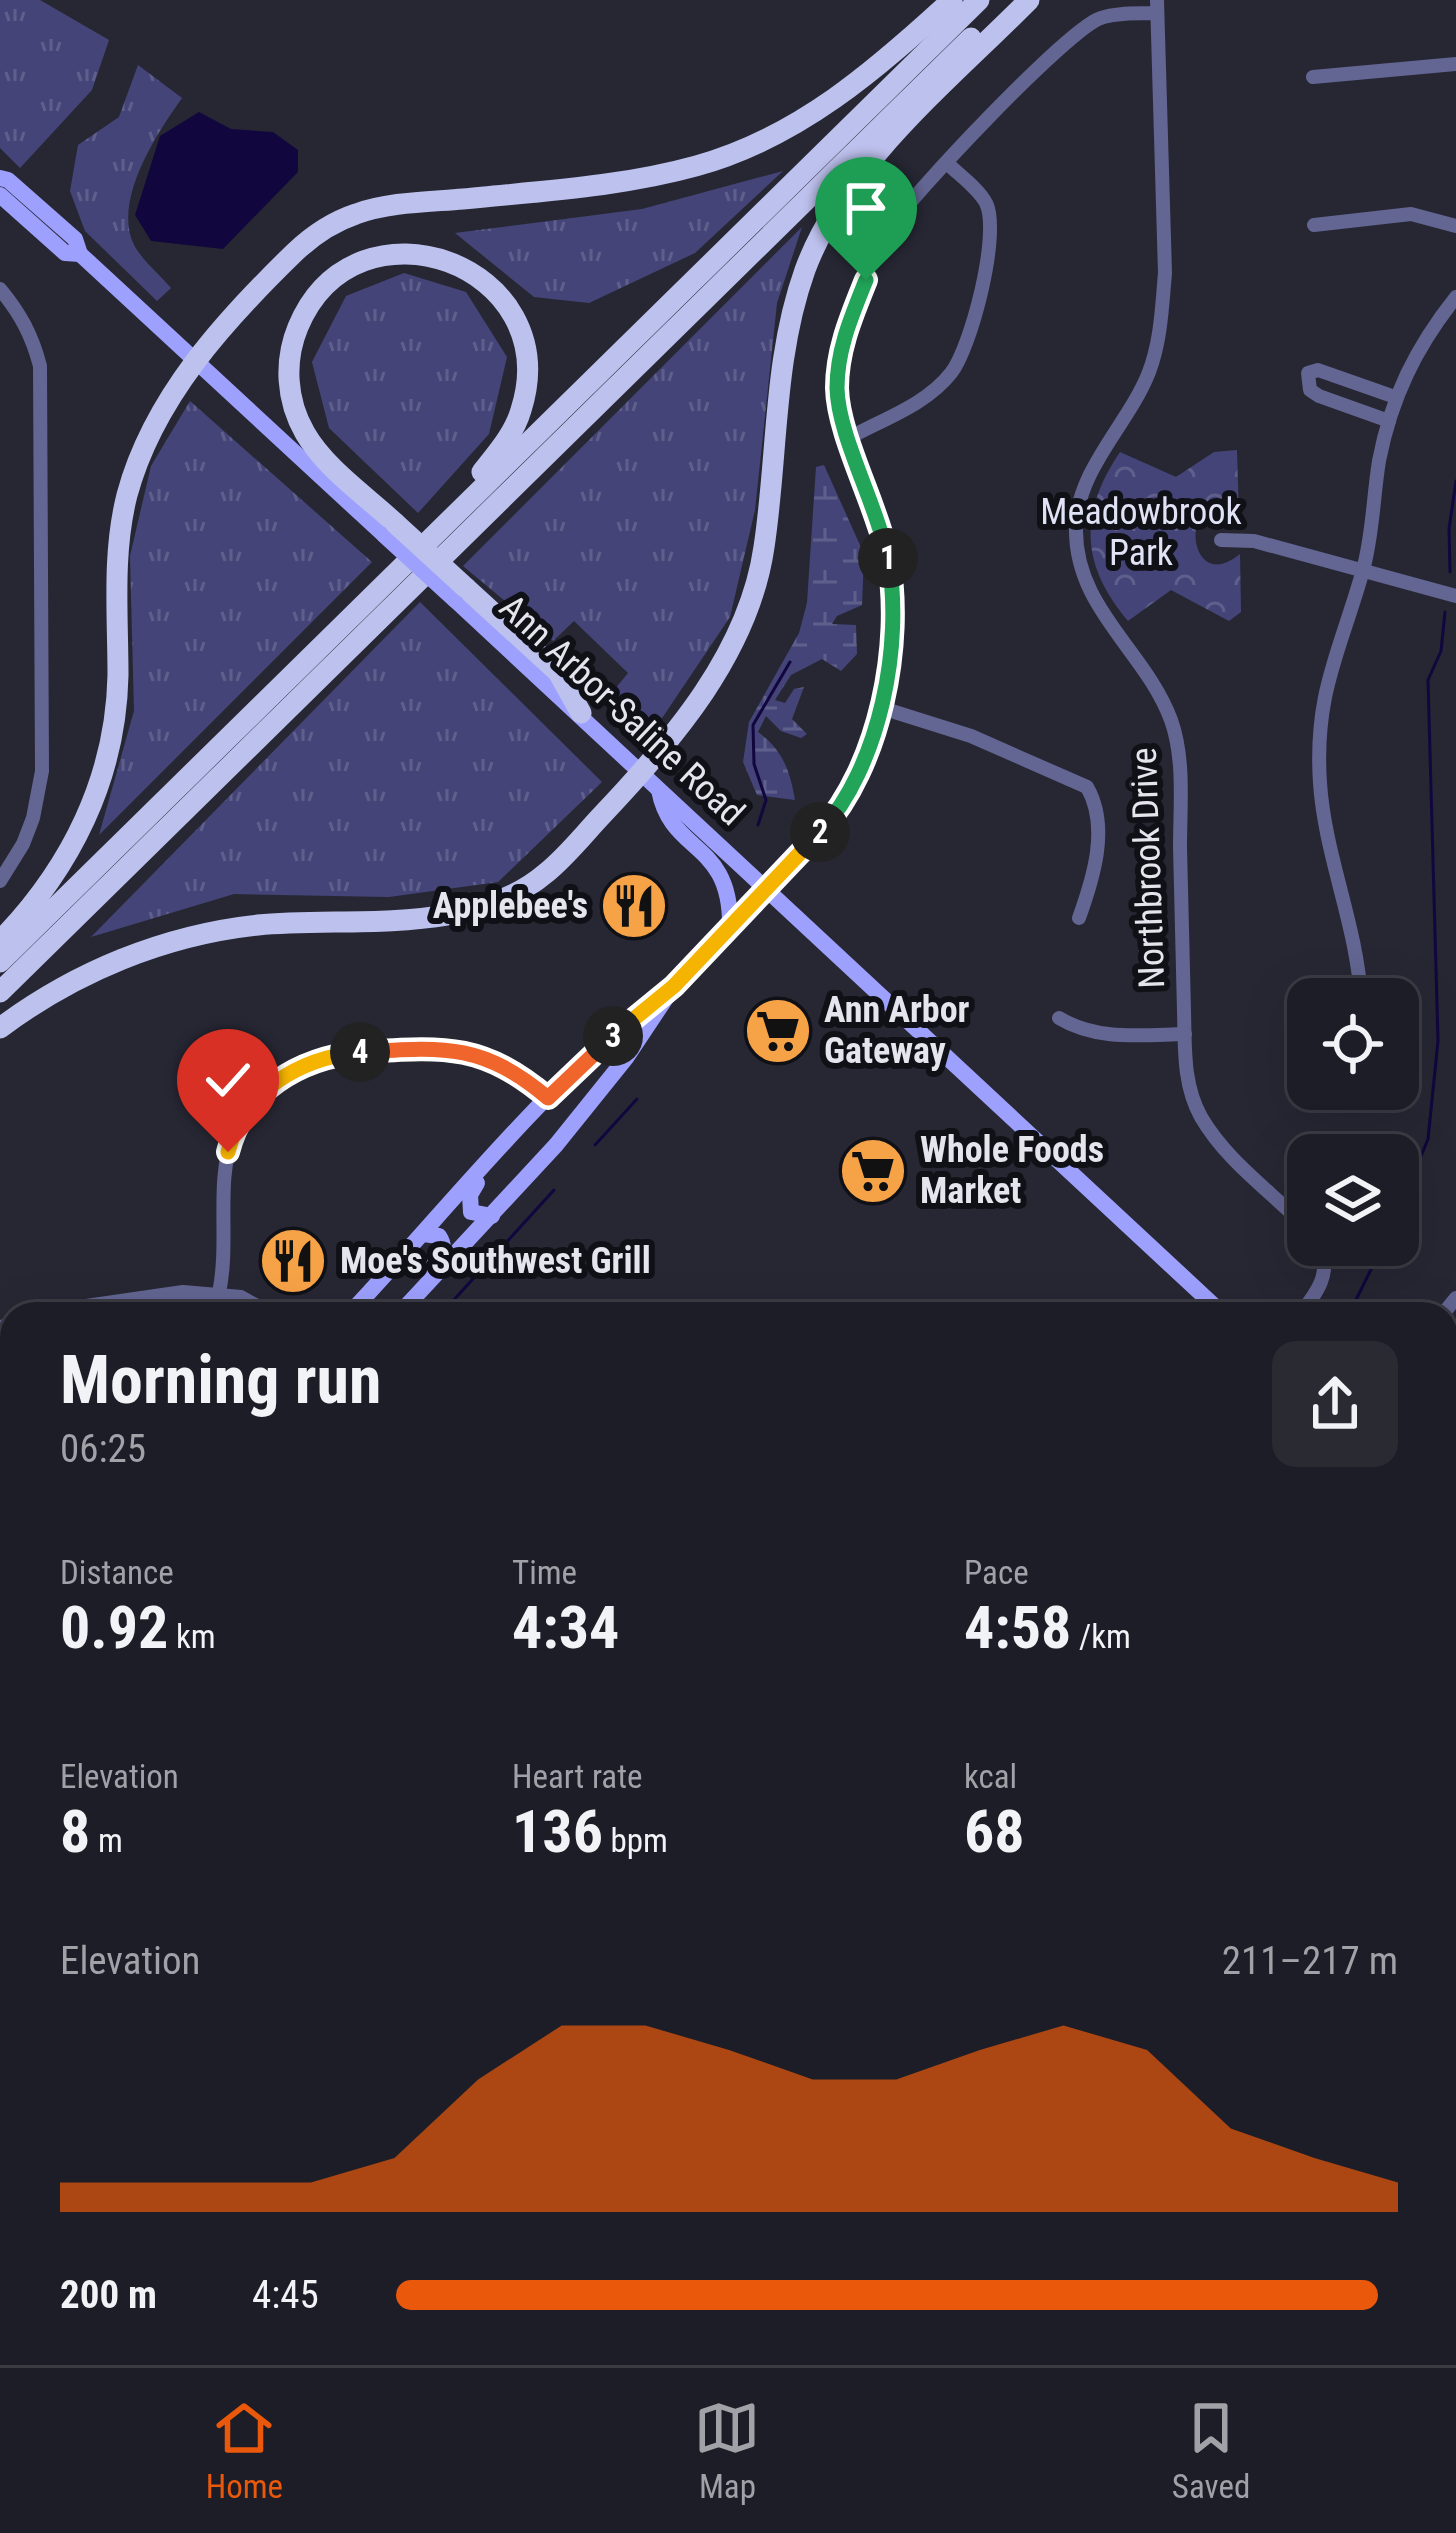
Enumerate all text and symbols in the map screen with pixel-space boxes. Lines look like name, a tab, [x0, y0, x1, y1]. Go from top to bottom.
pin	[815, 157, 917, 280]
icon: arrive	[833, 175, 899, 241]
park label: Meadowbrook Park	[1040, 491, 1242, 574]
pin: 1	[858, 528, 918, 588]
text: 1	[880, 538, 896, 577]
street label: Ann Arbor-Saline Road	[491, 586, 753, 834]
street label: Northbrook Drive	[1123, 747, 1173, 989]
pin: 2	[790, 802, 850, 862]
text: 2	[812, 812, 828, 851]
restaurant icon: Applebee's	[599, 871, 669, 941]
place label: Applebee's	[433, 885, 588, 927]
map controls	[1287, 978, 1419, 1266]
button: locate	[1287, 978, 1419, 1110]
place label: Ann Arbor Gateway	[824, 989, 970, 1072]
supermarket icon: Ann Arbor Gateway	[743, 996, 813, 1066]
pin: 3	[583, 1006, 643, 1066]
text: 3	[605, 1016, 621, 1055]
pin: 4	[330, 1022, 390, 1082]
pin	[177, 1029, 279, 1152]
text: 4	[352, 1032, 368, 1071]
icon: check	[195, 1047, 261, 1113]
place label: Whole Foods Market	[920, 1129, 1104, 1212]
button: layers	[1287, 1134, 1419, 1266]
supermarket icon: Whole Foods Market	[838, 1136, 908, 1206]
restaurant icon: Moe's Southwest Grill	[258, 1226, 328, 1296]
place label: Moe's Southwest Grill	[340, 1240, 651, 1282]
button: share	[1272, 1341, 1398, 1467]
text: Morning run	[60, 1342, 382, 1419]
text: 06:25	[60, 1426, 146, 1472]
text: Distance	[60, 1553, 174, 1592]
text: Time	[512, 1553, 577, 1592]
text: Pace	[964, 1553, 1029, 1592]
text: 0.92	[60, 1592, 168, 1663]
text: 4:34	[512, 1592, 619, 1663]
text: 4:58	[964, 1592, 1071, 1663]
text: km	[168, 1617, 216, 1656]
text: /km	[1071, 1617, 1131, 1656]
text: Elevation	[60, 1757, 179, 1796]
text: Heart rate	[512, 1757, 642, 1796]
text: kcal	[964, 1757, 1017, 1796]
text: 8	[60, 1796, 90, 1867]
text: 136	[512, 1796, 603, 1867]
text: 68	[964, 1796, 1025, 1867]
text: m	[90, 1821, 123, 1860]
text: bpm	[603, 1821, 668, 1860]
text: Elevation	[60, 1938, 200, 1984]
text: 211–217 m	[1222, 1938, 1398, 1984]
text: 200 m	[60, 2272, 157, 2318]
text: 4:45	[252, 2272, 319, 2318]
tab: Home	[206, 2395, 283, 2506]
tab: Map	[694, 2395, 760, 2506]
tab: Saved	[1172, 2395, 1250, 2506]

